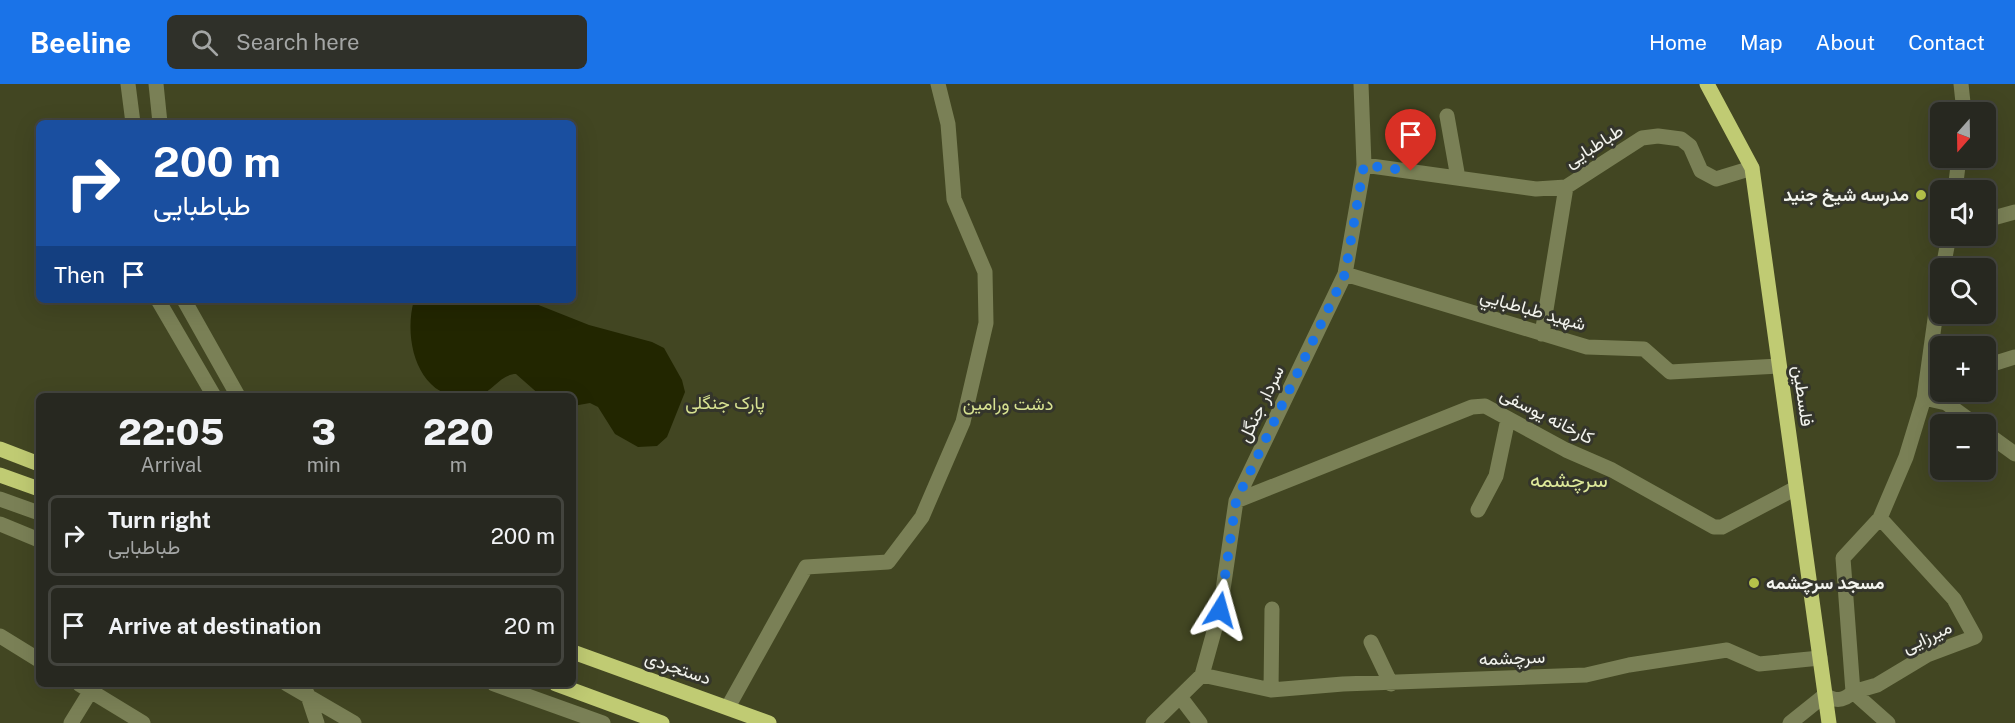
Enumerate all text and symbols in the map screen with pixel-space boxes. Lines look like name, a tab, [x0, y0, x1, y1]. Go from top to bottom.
search box	[167, 15, 587, 69]
text: Beeline	[30, 26, 131, 59]
icon: search	[188, 26, 221, 59]
text: Search here	[236, 29, 360, 55]
text: Home	[1649, 30, 1707, 55]
text: Map	[1740, 30, 1783, 55]
text: About	[1816, 30, 1875, 55]
text: Contact	[1908, 30, 1985, 55]
north arrow	[1930, 102, 1996, 168]
map controls	[1930, 102, 1996, 480]
pin	[1385, 109, 1436, 171]
icon: arrive	[1394, 118, 1427, 151]
street label: طباطبایی	[1561, 119, 1627, 173]
text: 200 m	[153, 137, 281, 186]
icon: right	[54, 144, 132, 222]
button: sound	[1930, 180, 1996, 246]
place label: مدرسه شیخ جنید	[1783, 184, 1909, 207]
marker: مدرسه شیخ جنید	[1914, 188, 1928, 202]
text: طباطبایی	[153, 189, 251, 221]
icon: arrive	[117, 258, 150, 291]
button: search	[1930, 258, 1996, 324]
text: Then	[54, 262, 105, 288]
street label: شهيد طباطبايي	[1477, 284, 1588, 339]
button: +	[1930, 336, 1996, 402]
street label: سردار جنگل	[1233, 362, 1289, 446]
street label: فلسطین	[1788, 364, 1818, 428]
street label: کارخانه یوسفی	[1496, 383, 1598, 449]
park label: پارک جنگلی	[685, 392, 765, 415]
park label: دشت ورامین	[963, 393, 1053, 415]
text: 22:05	[118, 411, 224, 453]
text: 3	[311, 411, 336, 453]
text: 220	[423, 411, 494, 453]
button: −	[1930, 414, 1996, 480]
text: Arrival	[140, 453, 202, 477]
text: min	[307, 453, 341, 477]
text: m	[450, 453, 467, 477]
district label: سرچشمه	[1530, 467, 1608, 494]
text: Turn right	[108, 507, 211, 533]
icon: right	[57, 519, 90, 552]
text: 200 m	[491, 523, 555, 549]
text: طباطبایی	[108, 535, 180, 559]
place label: مسجد سرچشمه	[1766, 572, 1885, 595]
marker: مسجد سرچشمه	[1747, 576, 1761, 590]
position arrow	[1188, 578, 1252, 642]
icon: arrive	[57, 609, 90, 642]
text: Arrive at destination	[108, 613, 321, 639]
text: 20 m	[504, 613, 555, 639]
street label: میرزایی	[1899, 616, 1955, 658]
street label: دستجردی	[642, 646, 714, 690]
street label: سرچشمه	[1478, 646, 1546, 671]

